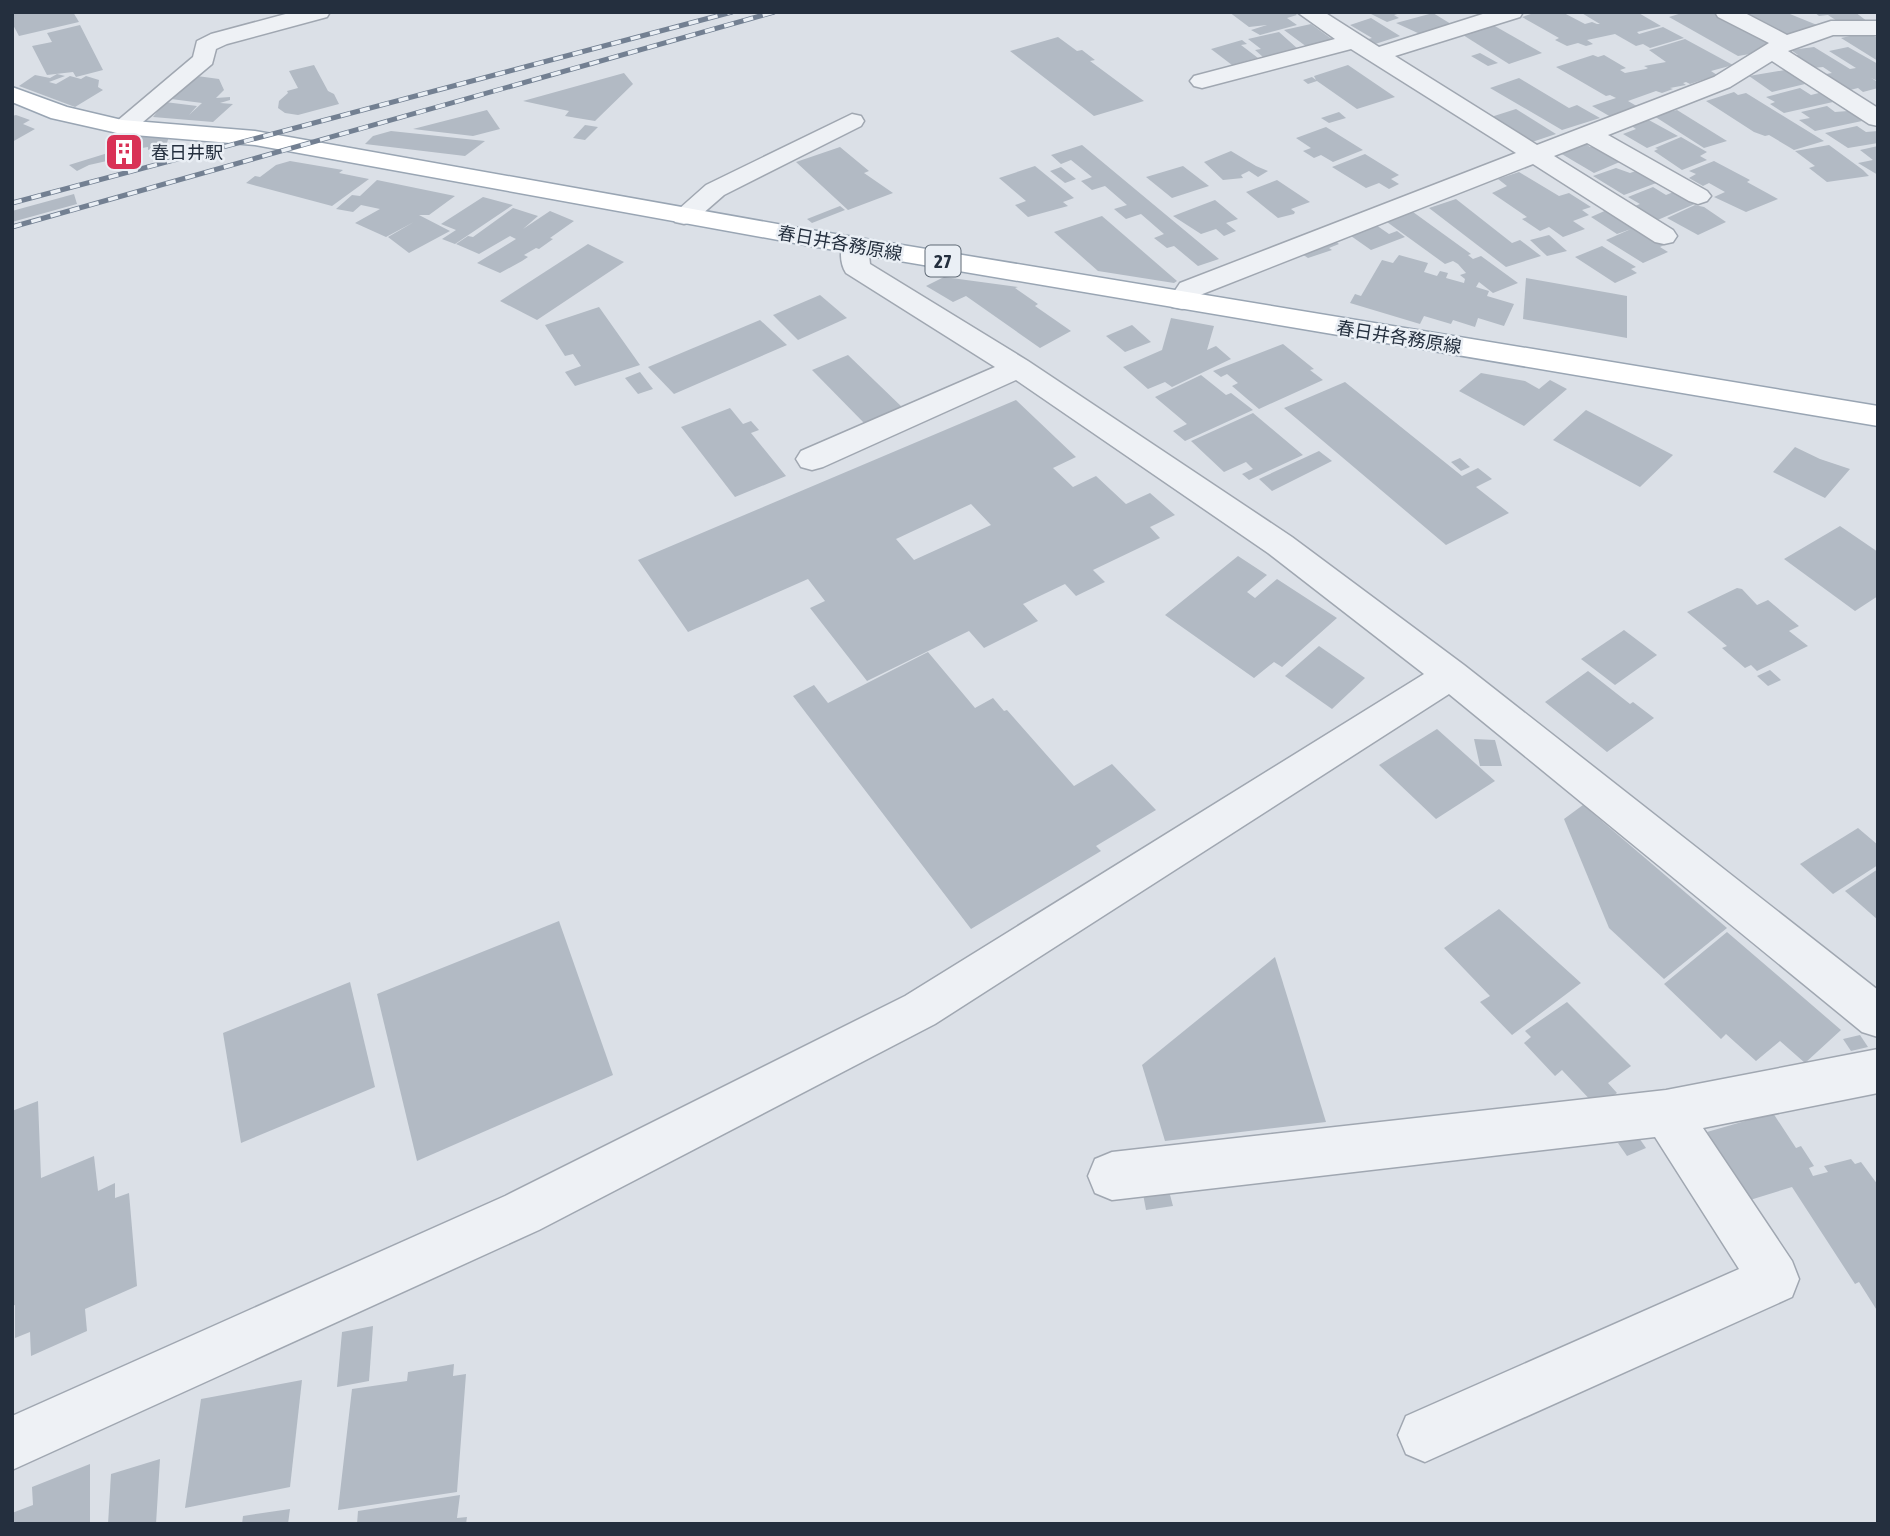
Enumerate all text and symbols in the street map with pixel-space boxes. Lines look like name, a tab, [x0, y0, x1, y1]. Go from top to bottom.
building icon: 春日井駅	[103, 131, 145, 173]
place label: 春日井駅	[151, 142, 223, 163]
street label: 春日井各務原線	[776, 222, 904, 264]
road number: 27	[926, 246, 960, 276]
street label: 春日井各務原線	[1335, 317, 1463, 357]

